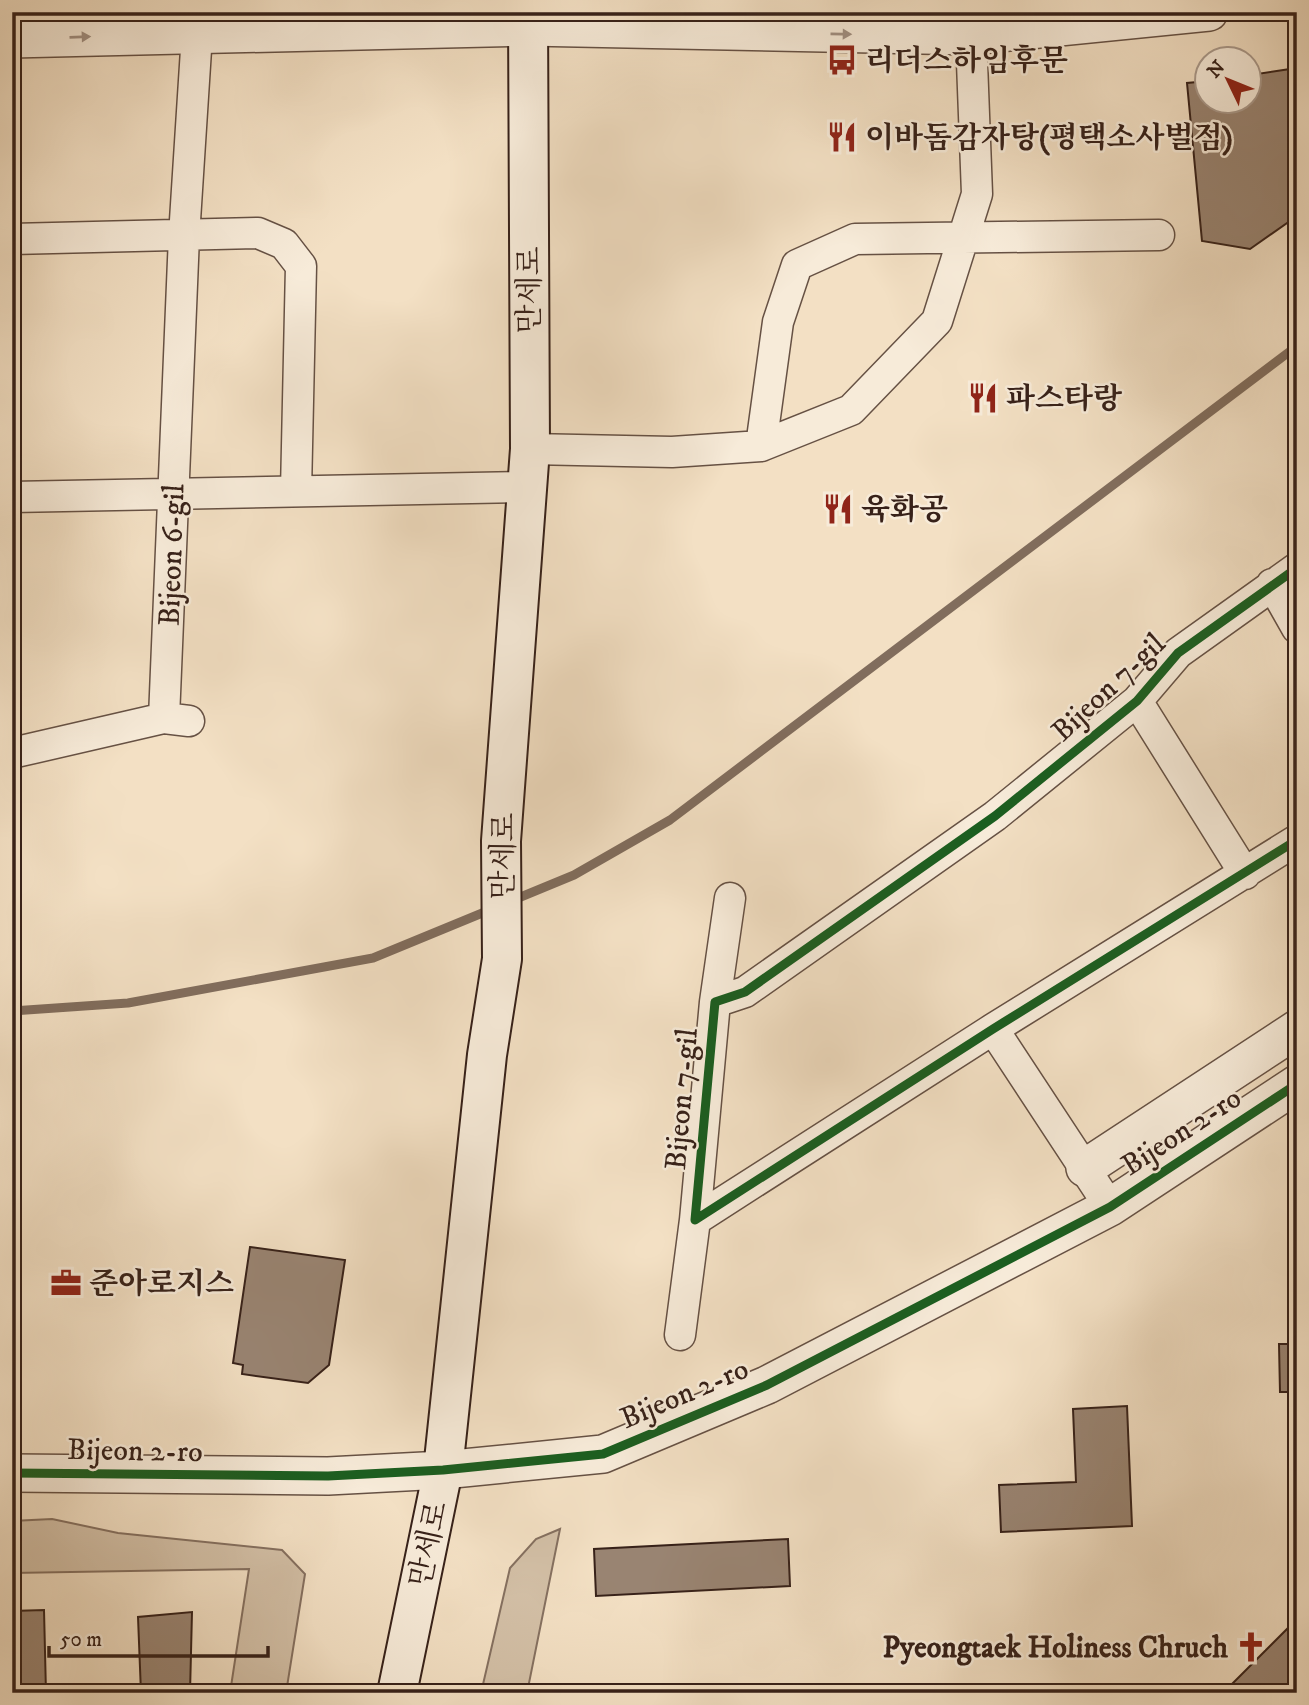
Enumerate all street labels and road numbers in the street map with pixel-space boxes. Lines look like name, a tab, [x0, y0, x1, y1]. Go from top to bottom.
street label: 만세로	[512, 247, 549, 333]
street label: Bijeon 6-gil	[152, 483, 193, 627]
street label: Bijeon 7-gil	[1044, 626, 1174, 750]
street label: 만세로	[485, 812, 524, 900]
street label: Bijeon 7-gil	[658, 1027, 707, 1172]
street label: Bijeon 2-ro	[1115, 1080, 1249, 1185]
street label: Bijeon 2-ro	[615, 1351, 754, 1438]
street label: Bijeon 2-ro	[67, 1432, 203, 1471]
street label: 만세로	[402, 1498, 457, 1591]

